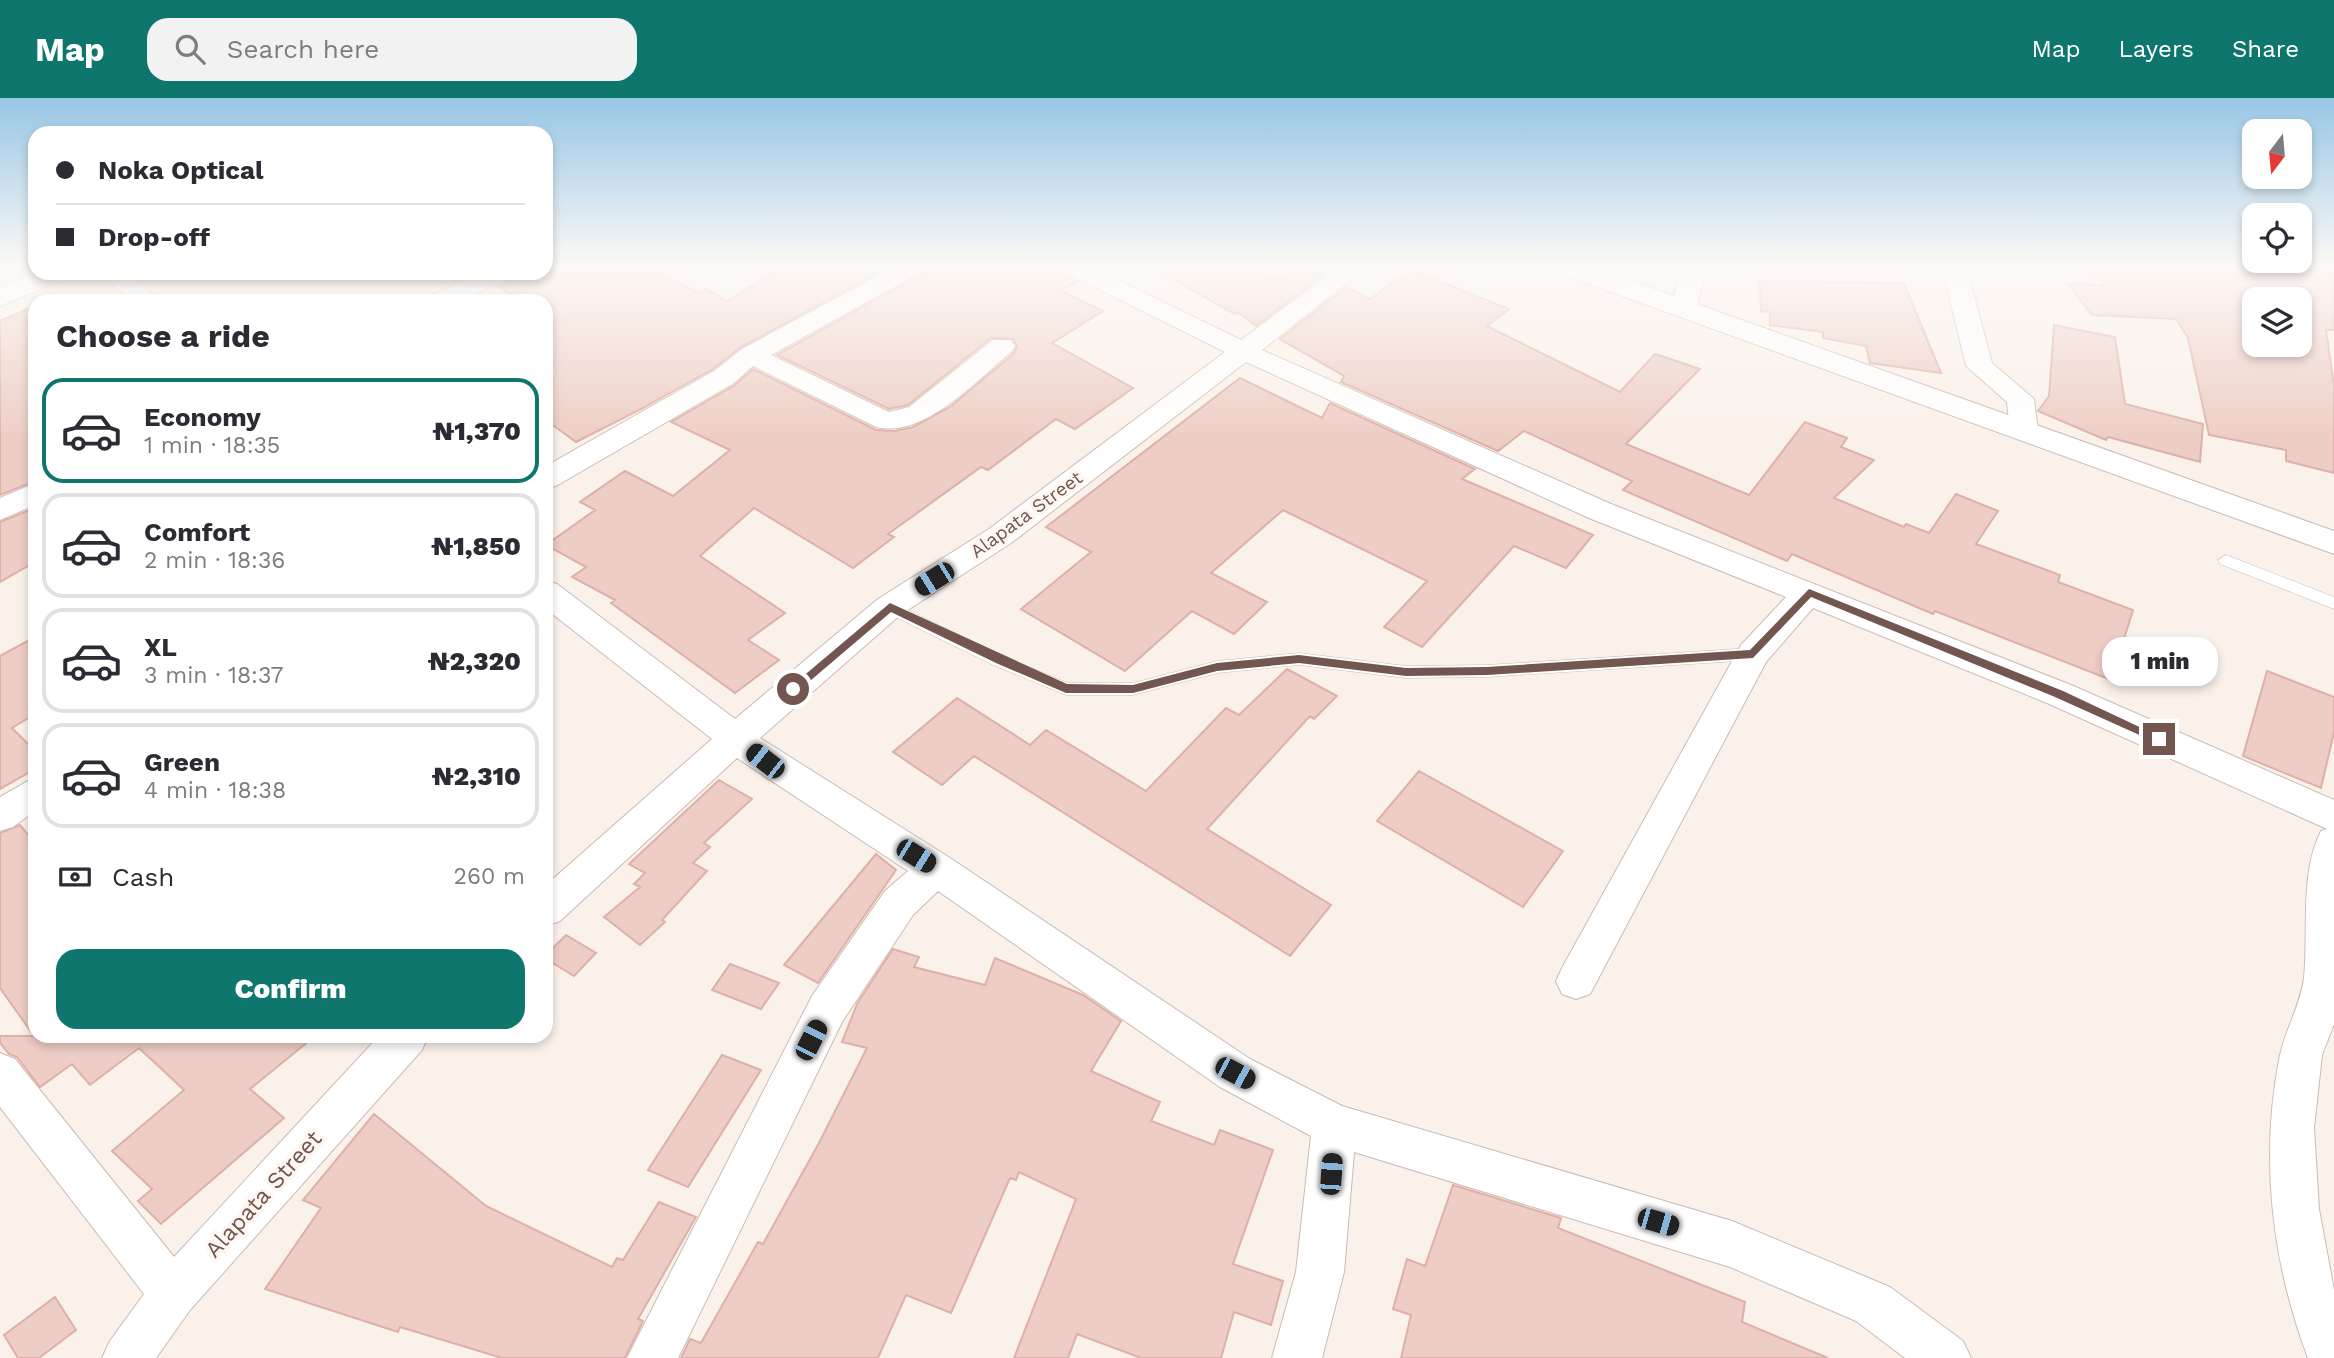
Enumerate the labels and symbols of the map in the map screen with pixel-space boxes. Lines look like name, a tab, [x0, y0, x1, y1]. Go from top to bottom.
north arrow	[2242, 119, 2312, 189]
street label: Alapata Street	[966, 466, 1087, 563]
car	[911, 559, 958, 599]
callout: 1 min	[2101, 638, 2217, 686]
route start	[777, 673, 809, 705]
route end	[2143, 723, 2175, 755]
car	[742, 740, 789, 782]
car	[893, 836, 940, 876]
car	[793, 1017, 830, 1063]
car	[1212, 1054, 1259, 1092]
street label: Alapata Street	[199, 1125, 328, 1263]
car	[1320, 1152, 1343, 1196]
car	[1635, 1206, 1682, 1238]

